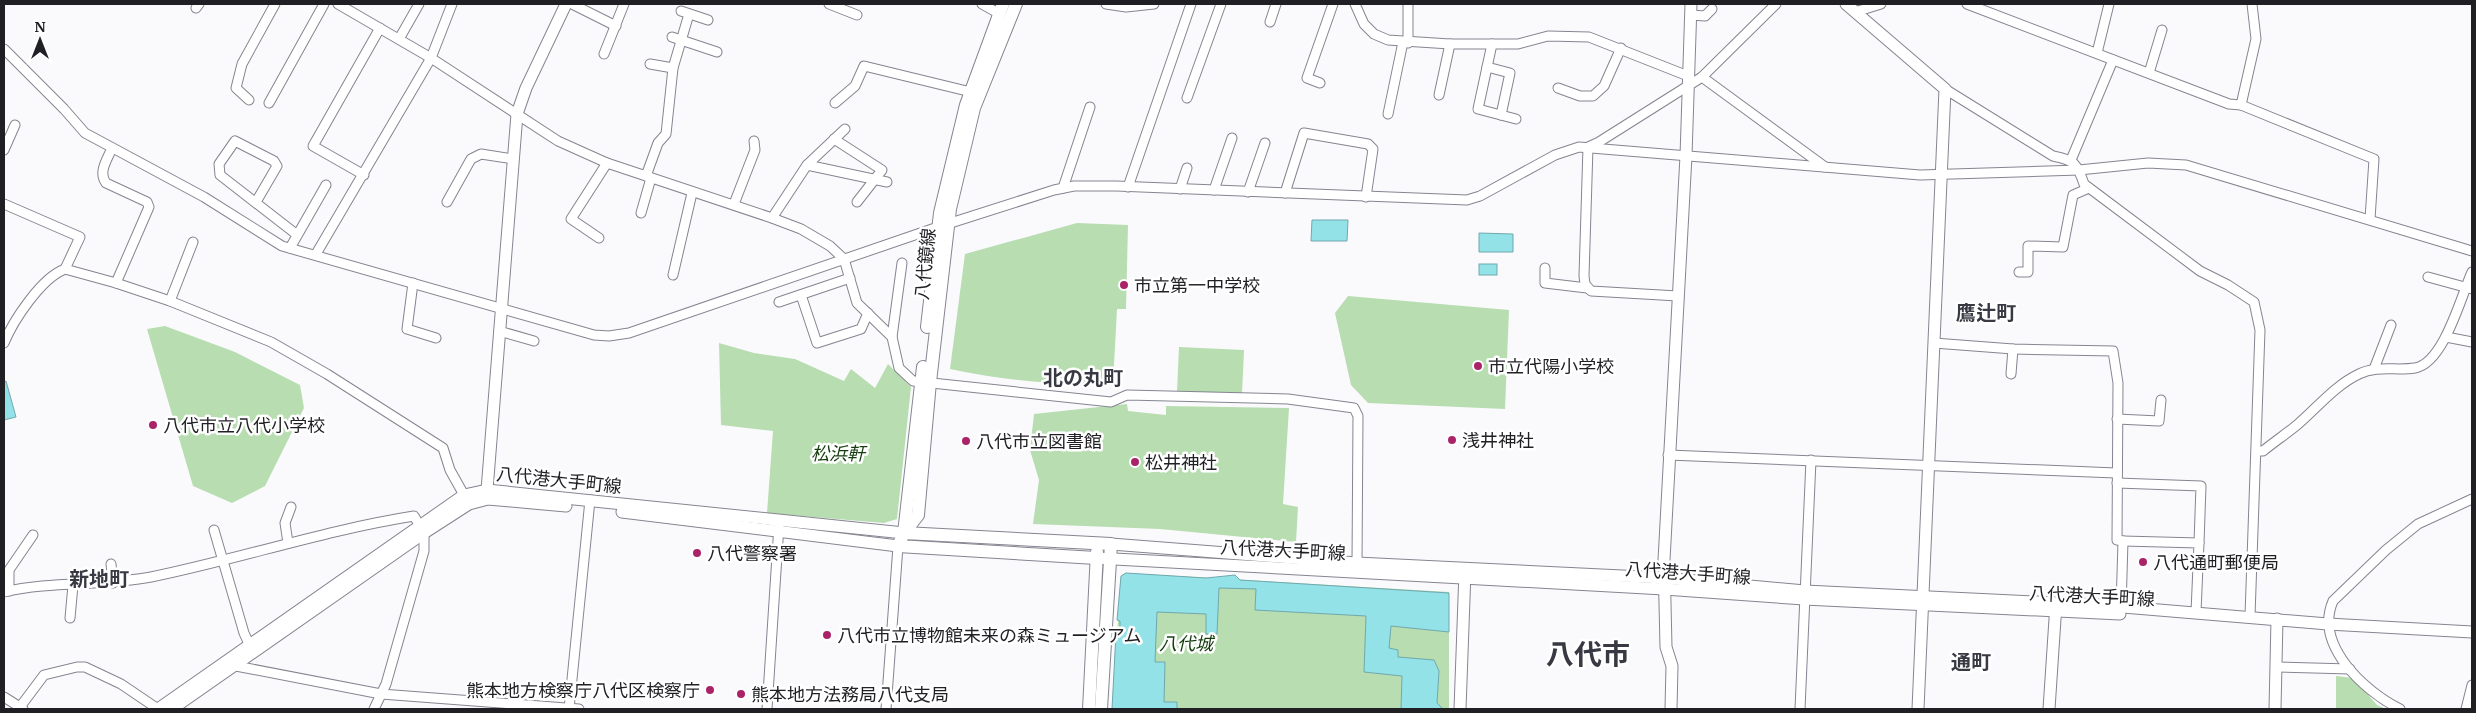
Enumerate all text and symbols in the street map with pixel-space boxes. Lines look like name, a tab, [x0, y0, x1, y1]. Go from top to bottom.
north arrow	[15, 15, 65, 65]
text: N	[34, 18, 46, 36]
street label: 八代鏡線	[910, 227, 940, 301]
place label: 市立第一中学校	[1134, 274, 1260, 297]
marker: 市立第一中学校	[1118, 279, 1130, 291]
district label: 鷹辻町	[1956, 300, 2016, 325]
place label: 市立代陽小学校	[1488, 355, 1614, 378]
marker: 市立代陽小学校	[1472, 360, 1484, 372]
district label: 北の丸町	[1043, 365, 1123, 390]
place label: 八代市立八代小学校	[163, 414, 325, 437]
marker: 八代市立八代小学校	[147, 419, 159, 431]
place label: 浅井神社	[1462, 429, 1534, 452]
place label: 八代市立図書館	[976, 430, 1102, 453]
marker: 浅井神社	[1446, 434, 1458, 446]
marker: 八代市立図書館	[960, 435, 972, 447]
park label: 松浜軒	[811, 442, 868, 465]
place label: 松井神社	[1145, 451, 1217, 474]
marker: 松井神社	[1129, 456, 1141, 468]
street label: 八代港大手町線	[495, 462, 623, 498]
street label: 八代港大手町線	[1219, 535, 1347, 565]
place label: 八代警察署	[707, 542, 797, 565]
marker: 八代警察署	[691, 547, 703, 559]
place label: 八代通町郵便局	[2153, 551, 2279, 574]
marker: 八代通町郵便局	[2137, 556, 2149, 568]
street label: 八代港大手町線	[1624, 557, 1752, 589]
district label: 新地町	[69, 566, 129, 591]
street label: 八代港大手町線	[2028, 581, 2156, 611]
place label: 八代市立博物館未来の森ミュージアム	[837, 624, 1141, 647]
marker: 八代市立博物館未来の森ミュージアム	[821, 629, 833, 641]
park label: 八代城	[1159, 632, 1216, 655]
district label: 八代市	[1546, 636, 1630, 672]
district label: 通町	[1951, 649, 1991, 674]
place label: 熊本地方検察庁八代区検察庁	[466, 679, 700, 702]
place label: 熊本地方法務局八代支局	[751, 683, 949, 706]
marker: 熊本地方検察庁八代区検察庁	[704, 684, 716, 696]
marker: 熊本地方法務局八代支局	[735, 688, 747, 700]

